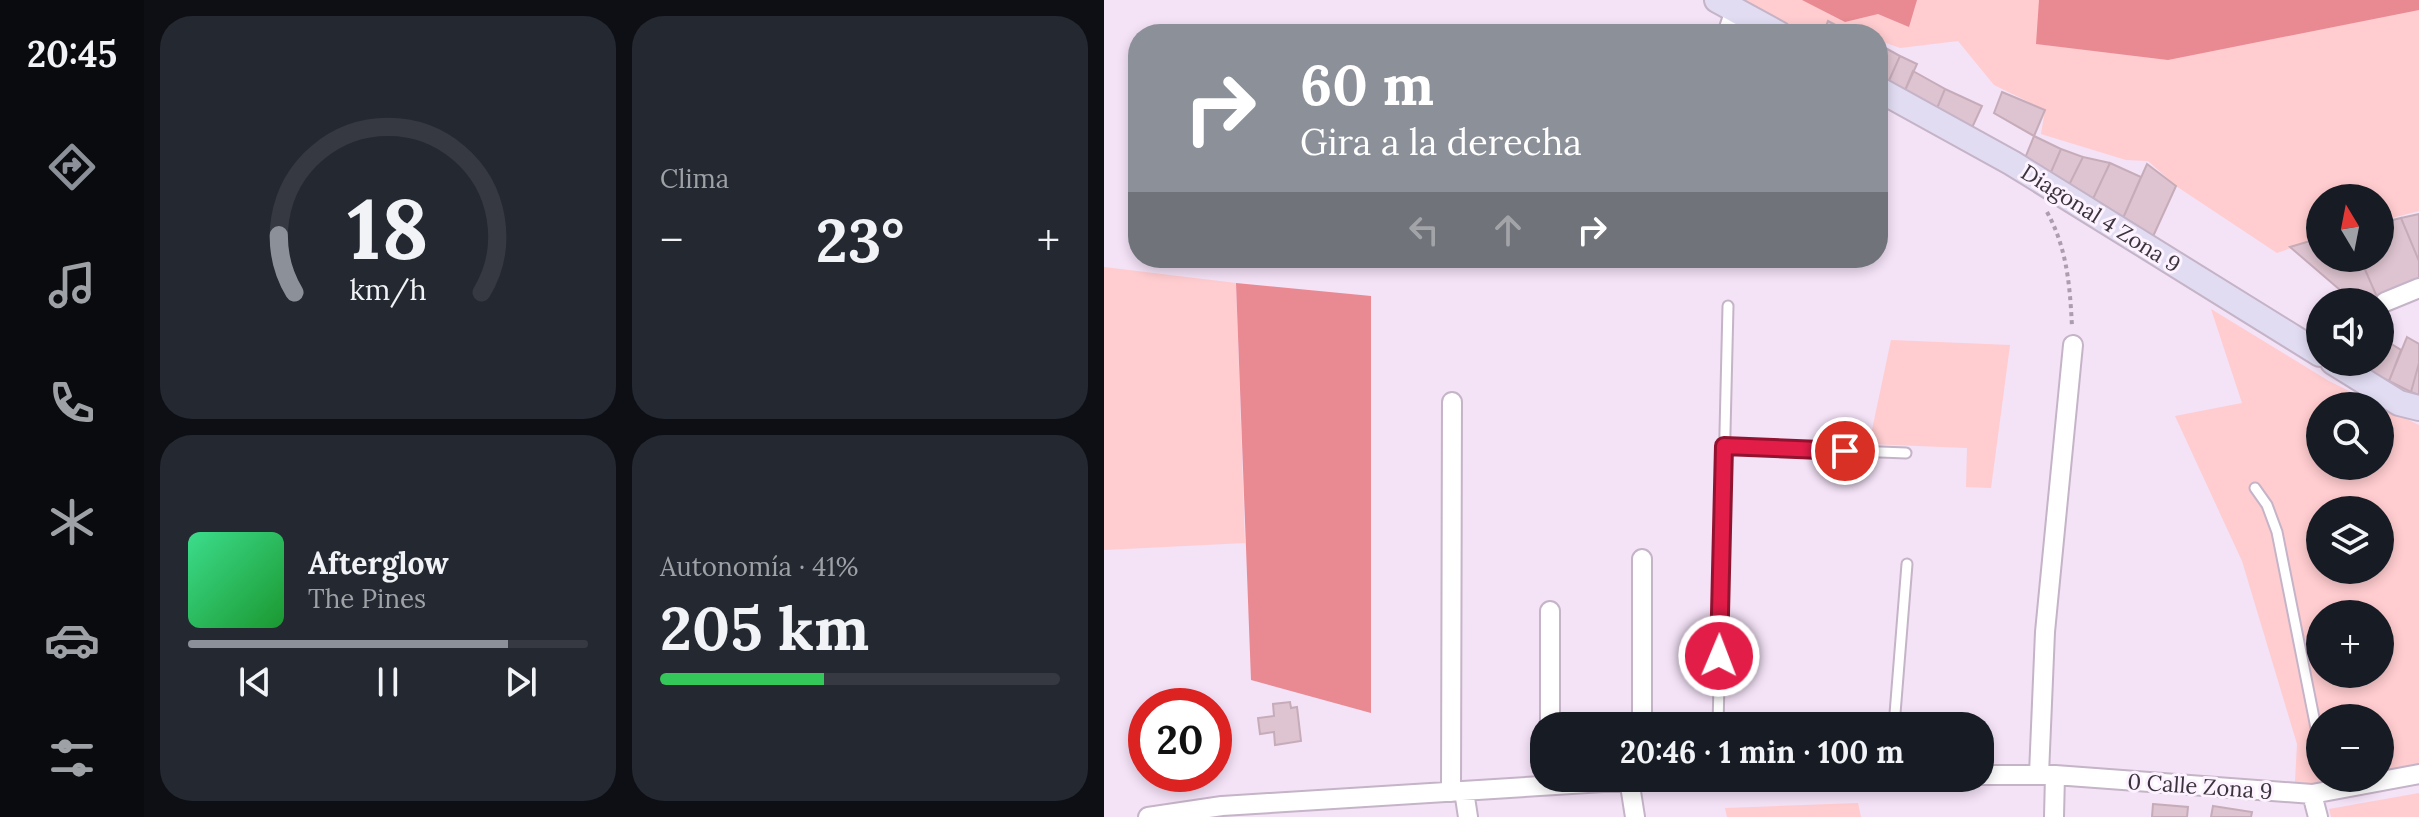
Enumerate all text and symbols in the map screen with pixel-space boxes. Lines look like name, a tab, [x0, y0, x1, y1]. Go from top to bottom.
text: 20:45	[27, 31, 117, 77]
text: 60 m	[1300, 49, 1434, 120]
icon: right	[1168, 56, 1272, 160]
text: Gira a la derecha	[1300, 119, 1582, 165]
icon: directions	[44, 139, 100, 195]
street label: Diagonal 4 Zona 9	[2016, 158, 2186, 278]
text: Clima	[660, 162, 729, 195]
text: 18	[347, 175, 429, 282]
north arrow	[2306, 184, 2394, 272]
map controls	[2306, 184, 2394, 792]
text: 23°	[816, 202, 904, 278]
icon: left	[1402, 208, 1446, 252]
icon: ahead	[1486, 208, 1530, 252]
icon: right	[1570, 208, 1614, 252]
text: −	[660, 212, 683, 268]
text: +	[1037, 212, 1060, 268]
icon: music	[44, 257, 100, 313]
text: km/h	[349, 271, 427, 308]
button: sound	[2306, 288, 2394, 376]
icon: phone	[44, 375, 100, 431]
button: search	[2306, 392, 2394, 480]
pin	[1811, 417, 1879, 485]
icon: arrive	[1823, 429, 1867, 473]
icon: climate	[44, 494, 100, 550]
button: layers	[2306, 496, 2394, 584]
text: Afterglow	[308, 544, 449, 582]
text: Autonomía · 41%	[660, 550, 858, 583]
text: The Pines	[308, 582, 426, 615]
text: 205 km	[660, 590, 869, 666]
button: +	[2306, 600, 2394, 688]
icon: car	[44, 612, 100, 668]
position arrow	[1677, 614, 1761, 698]
icon: previous	[233, 660, 277, 704]
icon: pause	[366, 660, 410, 704]
icon: next	[499, 660, 543, 704]
speed limit sign: 20	[1128, 688, 1232, 792]
button: −	[2306, 704, 2394, 792]
icon: filters	[44, 730, 100, 786]
text: 20:46 · 1 min · 100 m	[1620, 733, 1904, 771]
street label: 0 Calle Zona 9	[2127, 767, 2273, 805]

